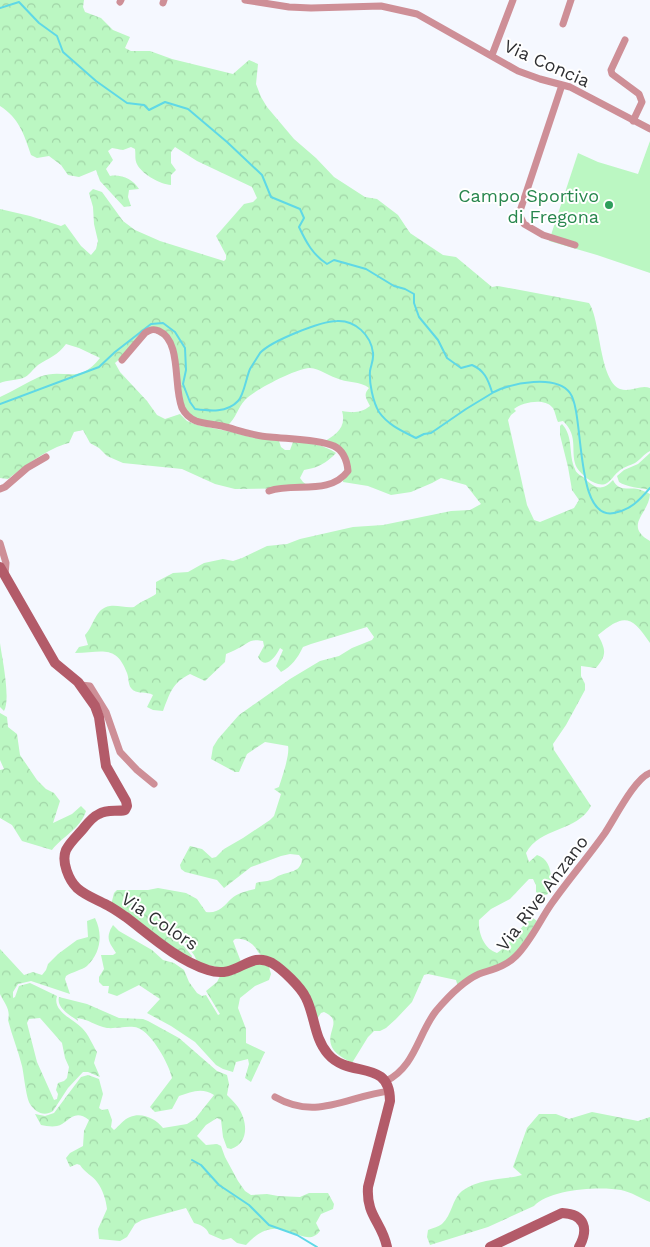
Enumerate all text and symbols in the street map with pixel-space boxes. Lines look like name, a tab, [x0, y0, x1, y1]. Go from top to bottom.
street label: Via Concia	[501, 35, 593, 91]
place label: Campo Sportivo di Fregona	[458, 185, 599, 227]
marker: Campo Sportivo di Fregona	[603, 199, 615, 211]
street label: Via Rive Anzano	[492, 831, 592, 955]
street label: Via Colors	[118, 888, 202, 954]

